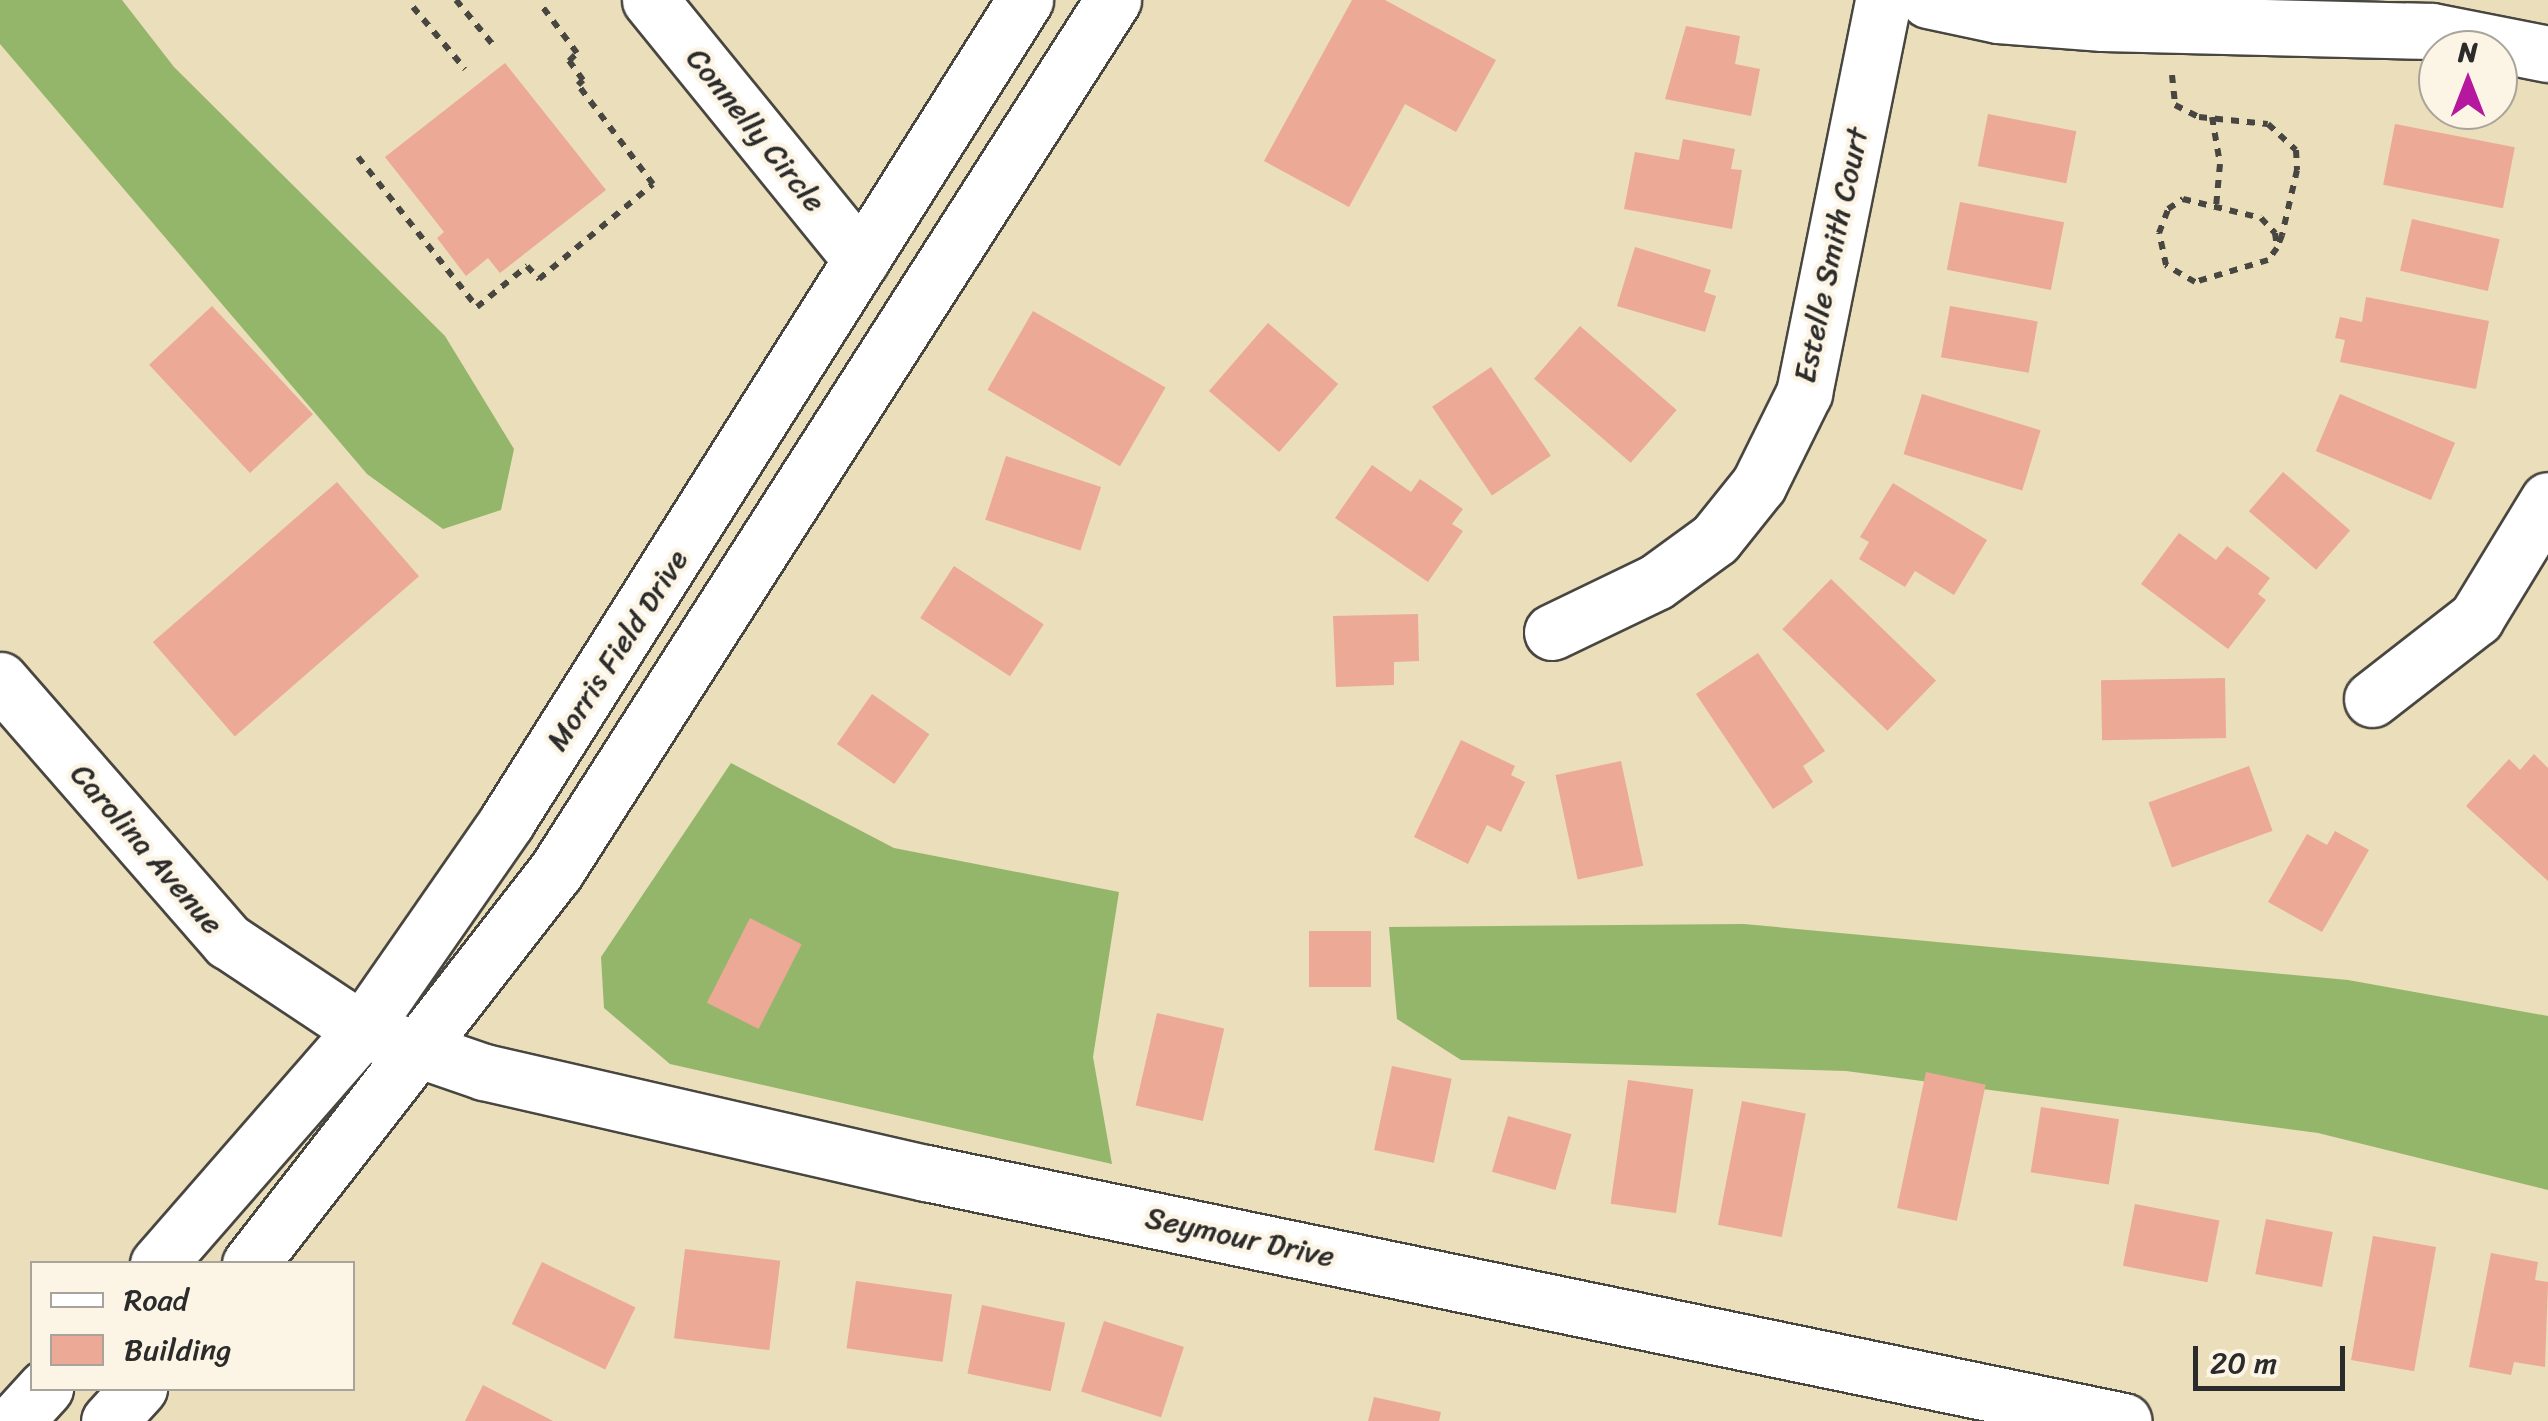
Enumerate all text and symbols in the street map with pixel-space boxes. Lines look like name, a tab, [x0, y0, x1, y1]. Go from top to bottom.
text: N	[2458, 27, 2478, 76]
north arrow	[2418, 30, 2518, 130]
street label: Connelly Circle	[679, 41, 833, 219]
street label: Estelle Smith Court	[1786, 123, 1876, 387]
street label: Morris Field Drive	[539, 543, 695, 757]
street label: Carolina Avenue	[64, 757, 230, 941]
street label: Seymour Drive	[1142, 1199, 1338, 1275]
legend	[30, 1261, 355, 1391]
text: Road	[124, 1273, 188, 1327]
text: Building	[124, 1323, 231, 1377]
scale bar	[2198, 1326, 2350, 1388]
text: 20 m	[2210, 1336, 2277, 1390]

